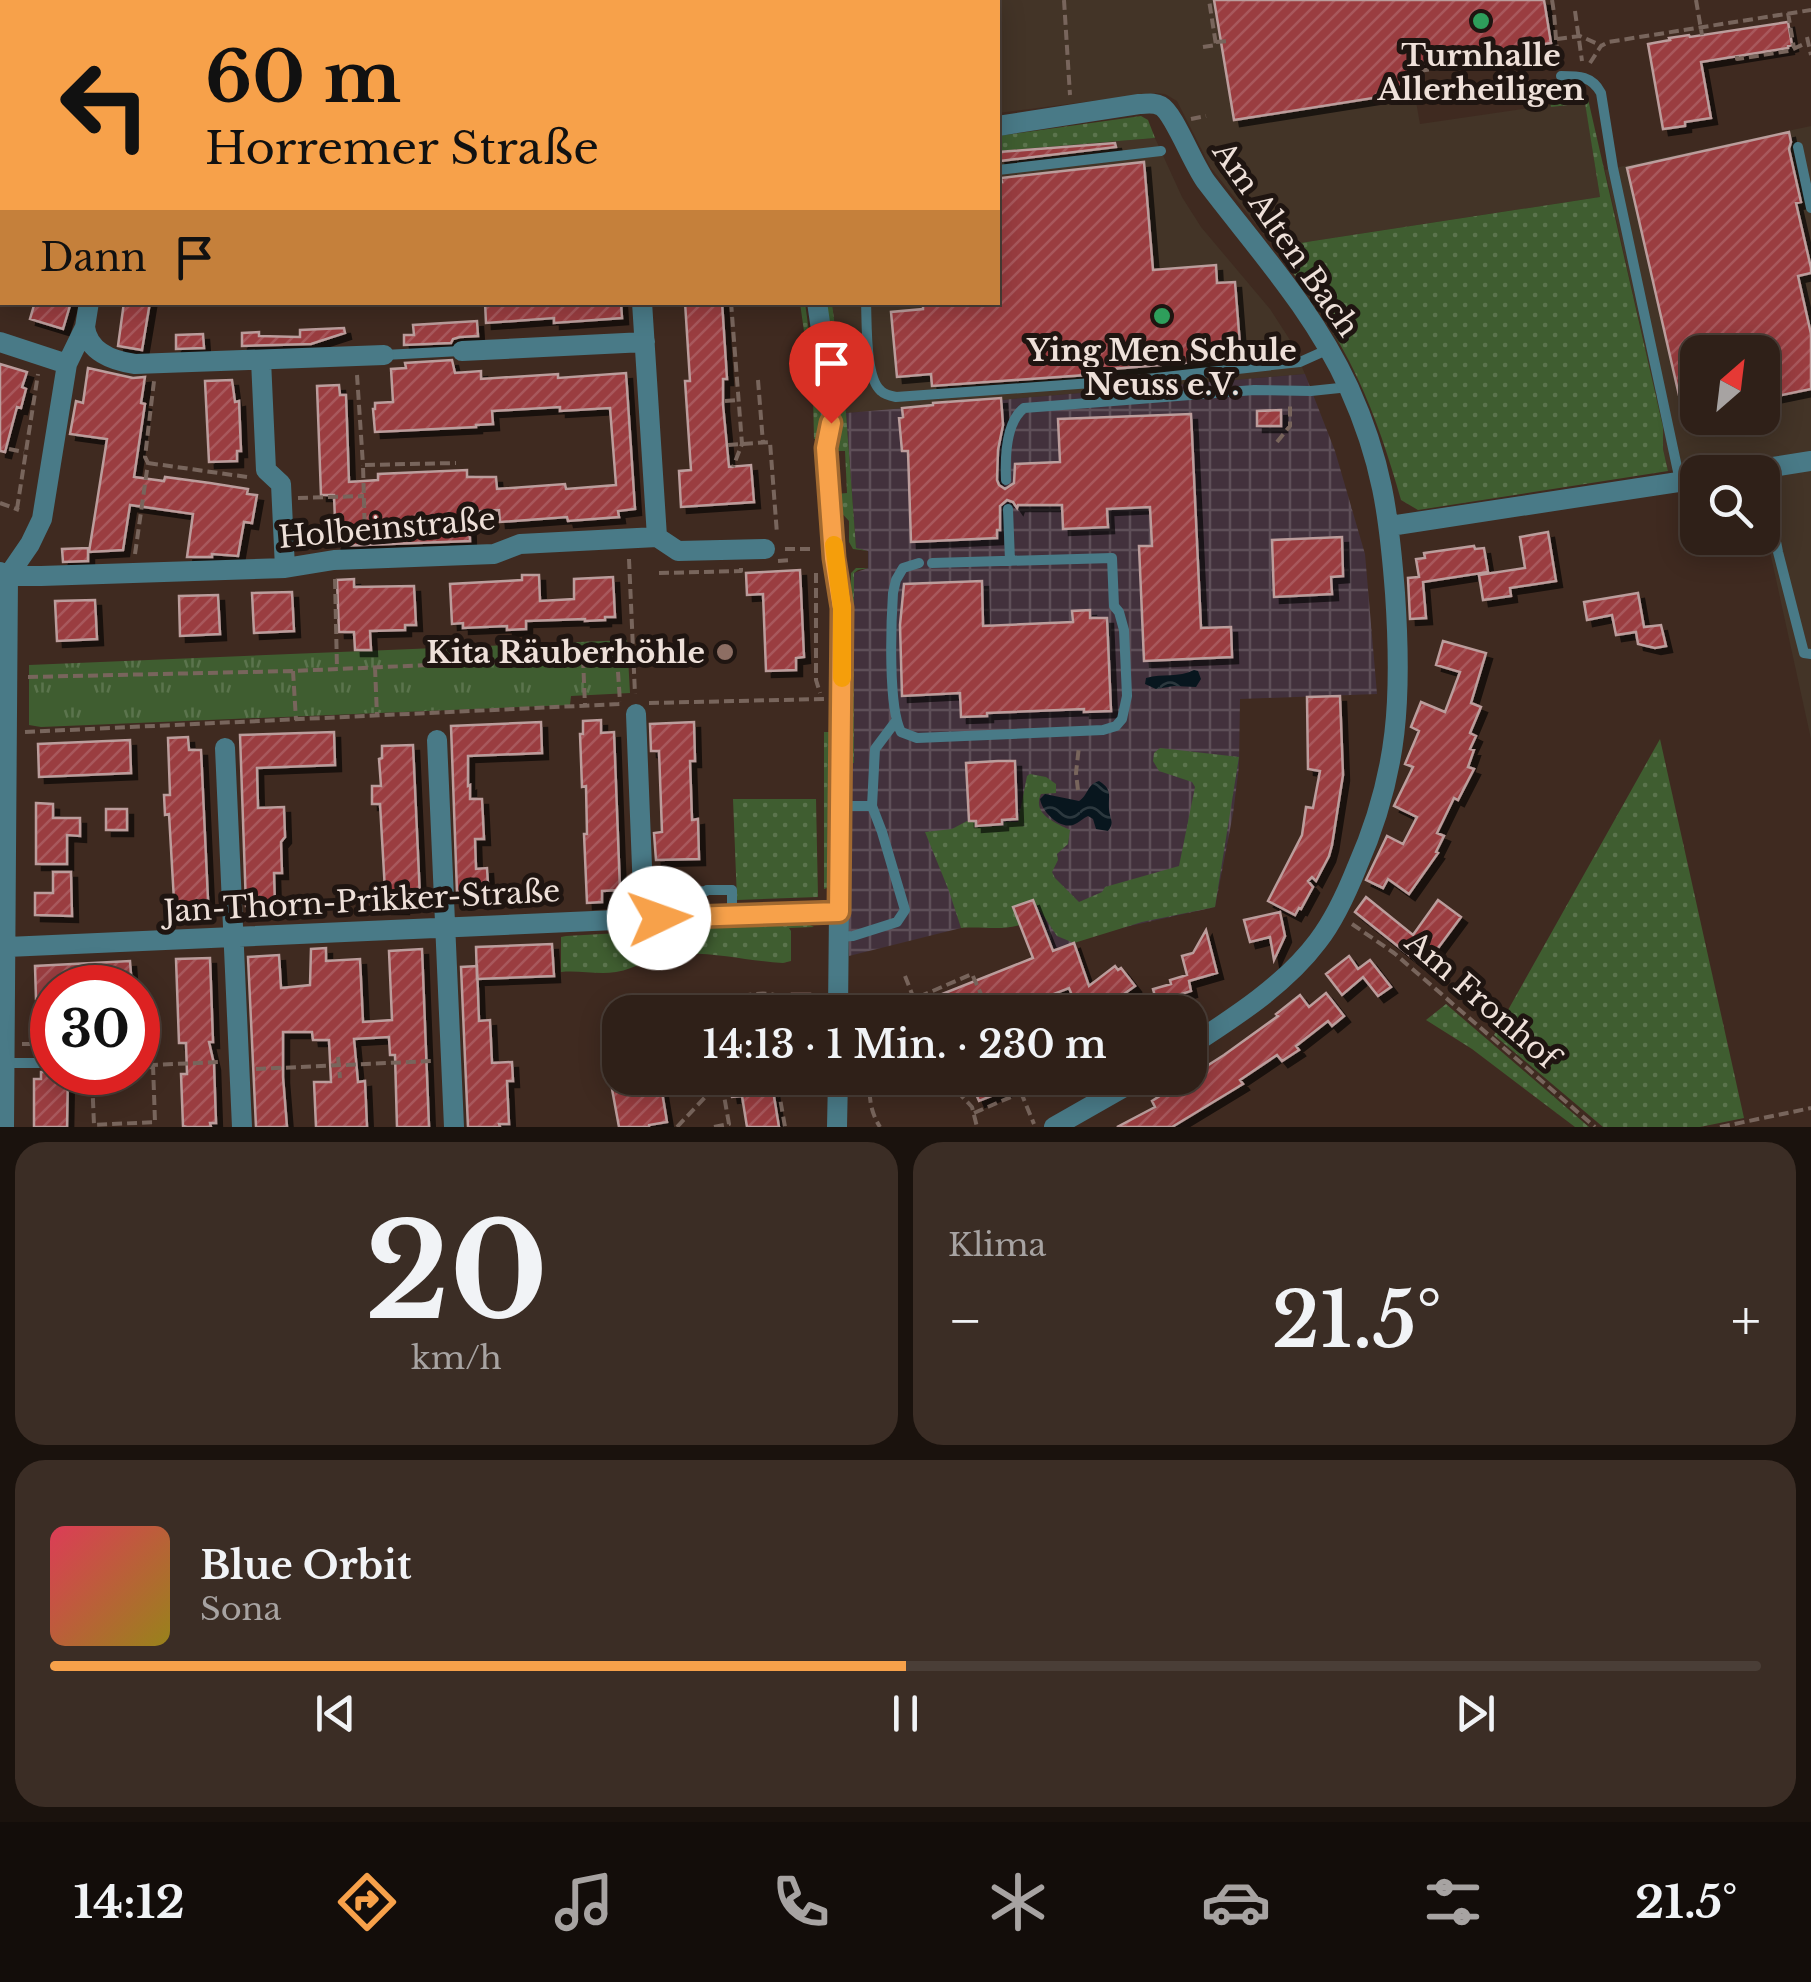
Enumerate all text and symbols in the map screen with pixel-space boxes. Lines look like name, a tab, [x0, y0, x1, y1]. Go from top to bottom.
marker: Turnhalle Allerheiligen	[1470, 10, 1492, 32]
text: 60 m	[205, 34, 401, 121]
place label: Turnhalle Allerheiligen	[1377, 37, 1585, 108]
icon: left	[40, 40, 170, 170]
text: Horremer Straße	[205, 120, 599, 176]
street label: Am Alten Bach	[1204, 133, 1367, 344]
icon: arrive	[167, 230, 222, 285]
text: Dann	[40, 234, 147, 281]
marker: Ying Men Schule Neuss e.V.	[1151, 305, 1173, 327]
pin	[789, 321, 874, 424]
place label: Ying Men Schule Neuss e.V.	[1026, 332, 1297, 403]
north arrow	[1680, 335, 1780, 435]
map controls	[1680, 335, 1780, 555]
icon: arrive	[804, 336, 859, 391]
button: search	[1680, 455, 1780, 555]
street label: Holbeinstraße	[277, 500, 497, 556]
place label: Kita Räuberhöhle	[426, 634, 705, 671]
marker: Kita Räuberhöhle	[714, 641, 736, 663]
position arrow	[607, 866, 711, 970]
street label: Jan-Thorn-Prikker-Straße	[159, 872, 561, 930]
street label: Am Fronhof	[1397, 923, 1569, 1079]
speed limit sign: 30	[30, 965, 160, 1095]
text: 14:13 · 1 Min. · 230 m	[702, 1021, 1107, 1068]
text: 20	[365, 1192, 548, 1353]
text: Klima	[948, 1225, 1046, 1265]
text: 21.5°	[1272, 1274, 1442, 1367]
text: −	[948, 1287, 983, 1355]
text: +	[1731, 1287, 1761, 1355]
text: km/h	[411, 1338, 502, 1378]
text: Blue Orbit	[200, 1542, 411, 1589]
text: Sona	[200, 1589, 281, 1629]
icon: previous	[308, 1686, 363, 1741]
icon: pause	[878, 1686, 933, 1741]
icon: next	[1448, 1686, 1503, 1741]
icon: directions	[332, 1867, 402, 1937]
icon: music	[549, 1867, 619, 1937]
icon: phone	[766, 1867, 836, 1937]
icon: climate	[983, 1867, 1053, 1937]
icon: car	[1201, 1867, 1271, 1937]
icon: filters	[1418, 1867, 1488, 1937]
text: 14:12	[74, 1874, 185, 1930]
text: 21.5°	[1635, 1874, 1737, 1930]

